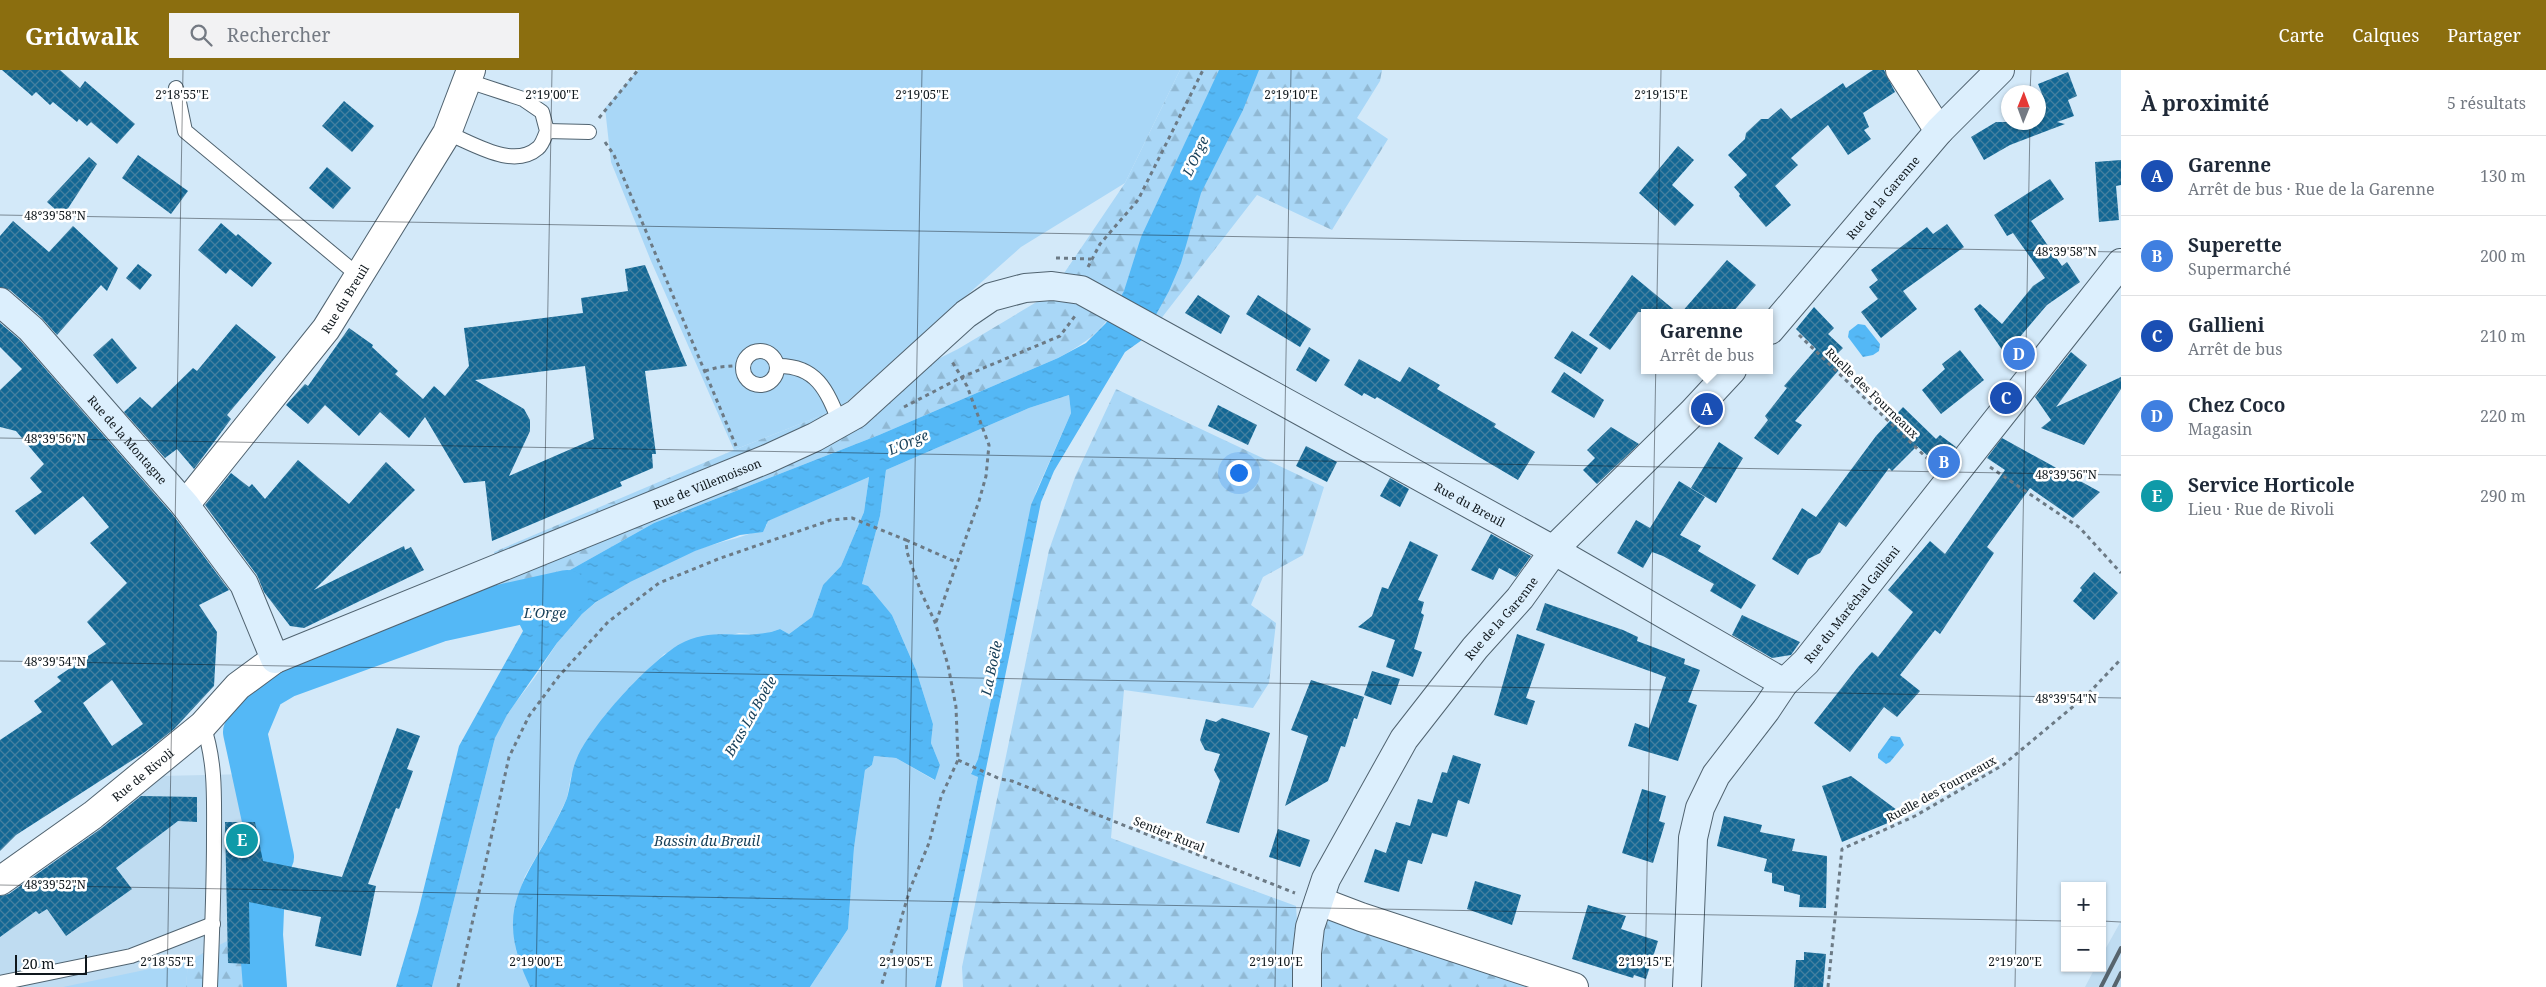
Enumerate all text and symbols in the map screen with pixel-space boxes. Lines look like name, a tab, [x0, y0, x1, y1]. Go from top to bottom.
search box	[169, 13, 519, 58]
text: Gridwalk	[25, 19, 139, 52]
icon: search	[187, 21, 215, 49]
text: Rechercher	[227, 22, 330, 48]
text: Carte	[2279, 23, 2324, 47]
text: Calques	[2352, 23, 2419, 47]
text: Partager	[2447, 23, 2521, 47]
north arrow	[2001, 85, 2046, 130]
text: 2°18'55"E	[155, 86, 209, 103]
text: 2°19'00"E	[525, 86, 579, 103]
text: 2°19'05"E	[895, 86, 949, 103]
text: 2°19'10"E	[1264, 86, 1318, 103]
text: 2°19'15"E	[1634, 86, 1688, 103]
text: À proximité	[2141, 89, 2269, 117]
text: 5 résultats	[2447, 92, 2526, 114]
water label: L'Orge	[1177, 133, 1213, 180]
street label: Rue de la Garenne	[1842, 152, 1923, 243]
text: Garenne	[2188, 152, 2271, 178]
text: A	[2151, 165, 2163, 187]
text: 130 m	[2480, 165, 2526, 187]
text: Arrêt de bus · Rue de la Garenne	[2188, 178, 2435, 200]
text: 48°39'58"N	[24, 207, 86, 224]
text: Superette	[2188, 232, 2282, 258]
text: 48°39'58"N	[2035, 243, 2097, 260]
text: B	[2152, 245, 2162, 267]
text: 200 m	[2480, 245, 2526, 267]
text: Supermarché	[2188, 258, 2291, 280]
street label: Rue du Breuil	[317, 261, 373, 337]
popup	[1641, 309, 1773, 374]
text: Gallieni	[2188, 312, 2264, 338]
text: Garenne	[1660, 318, 1743, 344]
text: C	[2152, 325, 2162, 347]
text: 210 m	[2480, 325, 2526, 347]
pin: D	[2003, 335, 2035, 373]
text: Arrêt de bus	[2188, 338, 2282, 360]
text: Arrêt de bus	[1660, 344, 1754, 366]
street label: Ruelle des Fourneaux	[1822, 344, 1922, 442]
pin: C	[1990, 379, 2022, 417]
pin: A	[1691, 390, 1723, 428]
street label: Rue de la Montagne	[84, 391, 171, 488]
text: Chez Coco	[2188, 392, 2285, 418]
text: D	[2151, 405, 2163, 427]
text: 220 m	[2480, 405, 2526, 427]
text: Magasin	[2188, 418, 2252, 440]
water label: L'Orge	[884, 425, 931, 459]
text: 48°39'56"N	[24, 430, 86, 447]
pin: B	[1928, 443, 1960, 481]
street label: Rue de Villemoisson	[650, 454, 764, 513]
your location	[1226, 460, 1252, 486]
text: 48°39'56"N	[2035, 466, 2097, 483]
text: Service Horticole	[2188, 472, 2355, 498]
street label: Rue du Breuil	[1431, 478, 1509, 531]
text: E	[2152, 485, 2162, 507]
text: 290 m	[2480, 485, 2526, 507]
text: Lieu · Rue de Rivoli	[2188, 498, 2334, 520]
street label: Rue du Maréchal Gallieni	[1800, 542, 1903, 667]
street label: Rue de la Garenne	[1460, 573, 1541, 663]
water label: L'Orge	[523, 603, 566, 622]
water label: La Boële	[976, 639, 1006, 698]
text: 48°39'54"N	[24, 653, 86, 670]
water label: Bras La Boële	[719, 672, 781, 760]
text: 48°39'54"N	[2035, 690, 2097, 707]
street label: Rue de Rivoli	[108, 744, 177, 805]
street label: Ruelle des Fourneaux	[1883, 752, 1999, 826]
street label: Sentier Rural	[1131, 812, 1207, 856]
pin: E	[226, 821, 258, 859]
water label: Bassin du Breuil	[653, 831, 761, 850]
text: 48°39'52"N	[24, 876, 86, 893]
map controls	[2061, 882, 2106, 972]
button: +	[2061, 882, 2106, 927]
button: −	[2061, 927, 2106, 972]
scale bar	[15, 952, 88, 975]
text: 2°18'55"E	[140, 953, 194, 970]
text: 2°19'00"E	[509, 953, 563, 970]
text: 2°19'05"E	[879, 953, 933, 970]
text: 2°19'10"E	[1249, 953, 1303, 970]
text: 2°19'15"E	[1618, 953, 1672, 970]
text: 2°19'20"E	[1988, 953, 2042, 970]
text: 20 m	[22, 954, 55, 973]

